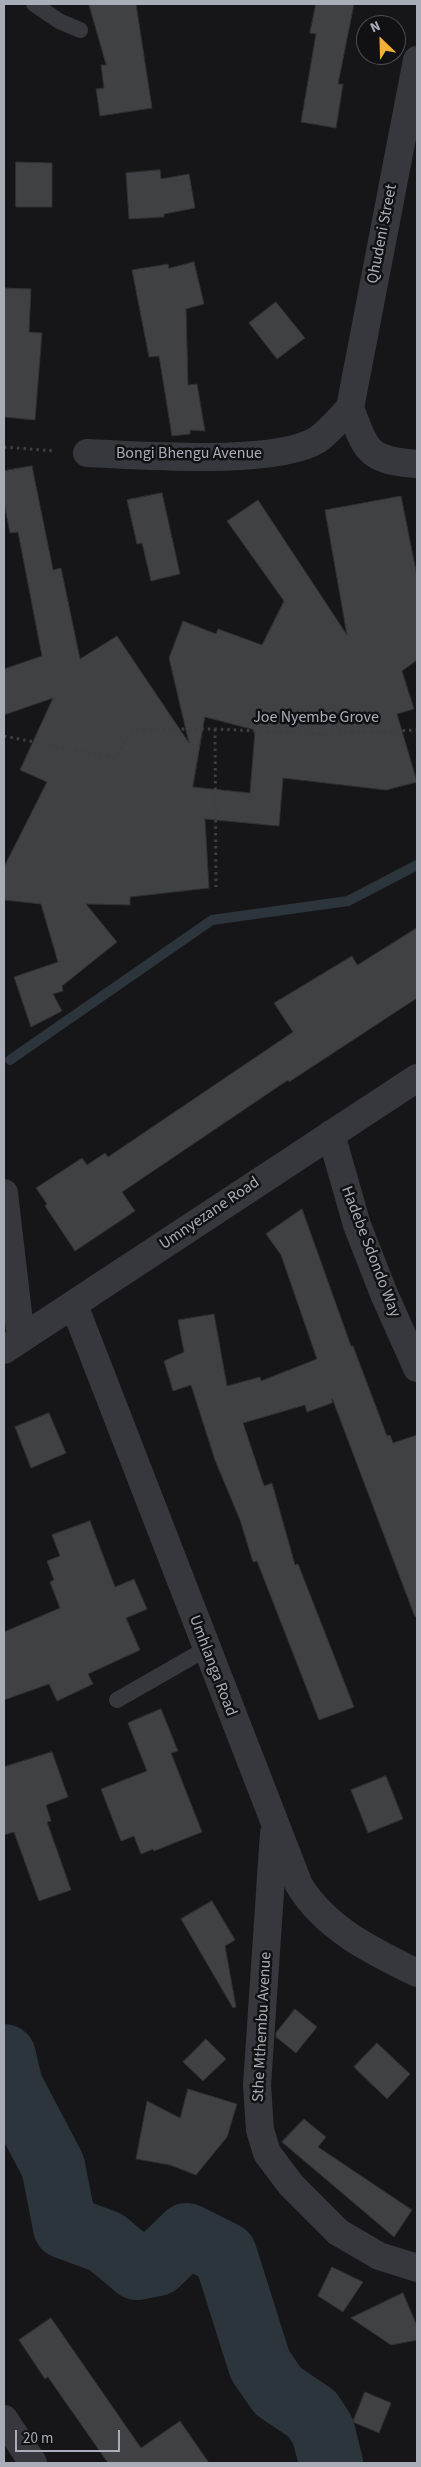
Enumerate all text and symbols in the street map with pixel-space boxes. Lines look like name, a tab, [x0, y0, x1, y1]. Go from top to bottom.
north arrow	[356, 15, 406, 65]
text: N	[367, 16, 384, 38]
street label: Qhudeni Street	[364, 183, 402, 285]
street label: Bongi Bhengu Avenue	[116, 444, 262, 464]
street label: Joe Nyembe Grove	[253, 708, 379, 728]
street label: Umnyezane Road	[156, 1173, 264, 1255]
street label: Hadebe Sdondo Way	[336, 1184, 404, 1320]
street label: Umhlanga Road	[184, 1613, 240, 1719]
street label: Sthe Mthembu Avenue	[249, 1951, 277, 2103]
scale bar	[18, 2420, 122, 2452]
text: 20 m	[23, 2428, 53, 2449]

